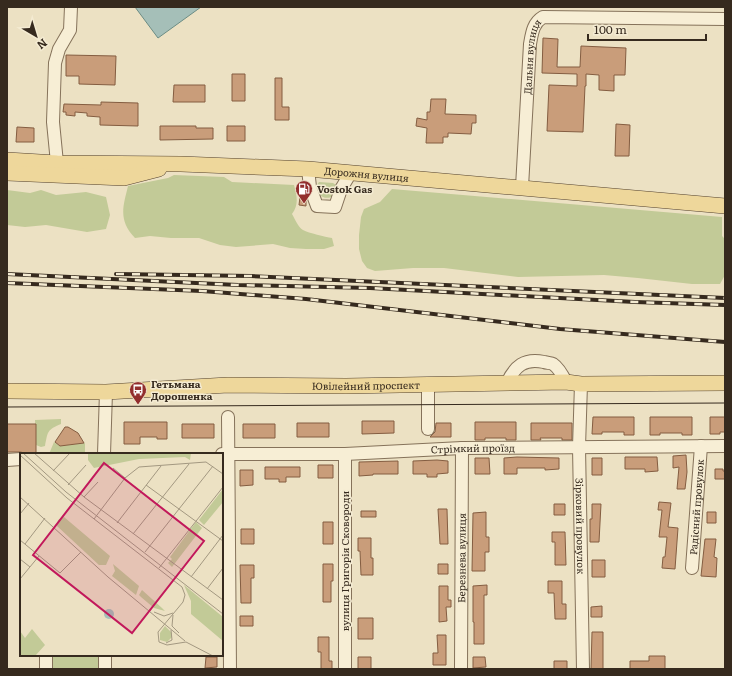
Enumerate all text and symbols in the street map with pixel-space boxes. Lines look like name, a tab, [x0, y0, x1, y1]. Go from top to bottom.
street label: Дальня вулиця	[519, 15, 544, 95]
north arrow	[16, 16, 56, 56]
scale bar	[588, 16, 706, 42]
text: 100 m	[594, 20, 627, 38]
text: N	[34, 36, 51, 54]
street label: Дорожня вулиця	[324, 162, 410, 185]
fuel station icon: Vostok Gas	[294, 179, 314, 204]
place label: Vostok Gas	[317, 181, 372, 196]
place label: Гетьмана Дорошенка	[151, 376, 213, 403]
street label: Ювілейний проспект	[312, 377, 420, 393]
bus stop icon: Гетьмана Дорошенка	[128, 380, 148, 405]
street label: Стрімкий проїзд	[430, 440, 515, 457]
inset map	[20, 453, 223, 656]
street label: Радісний провулок	[685, 459, 707, 556]
street label: Зірковий провулок	[573, 478, 589, 574]
street label: вулиця Григорія Сковороди	[337, 491, 352, 631]
street label: Березнева вулиця	[453, 513, 469, 603]

